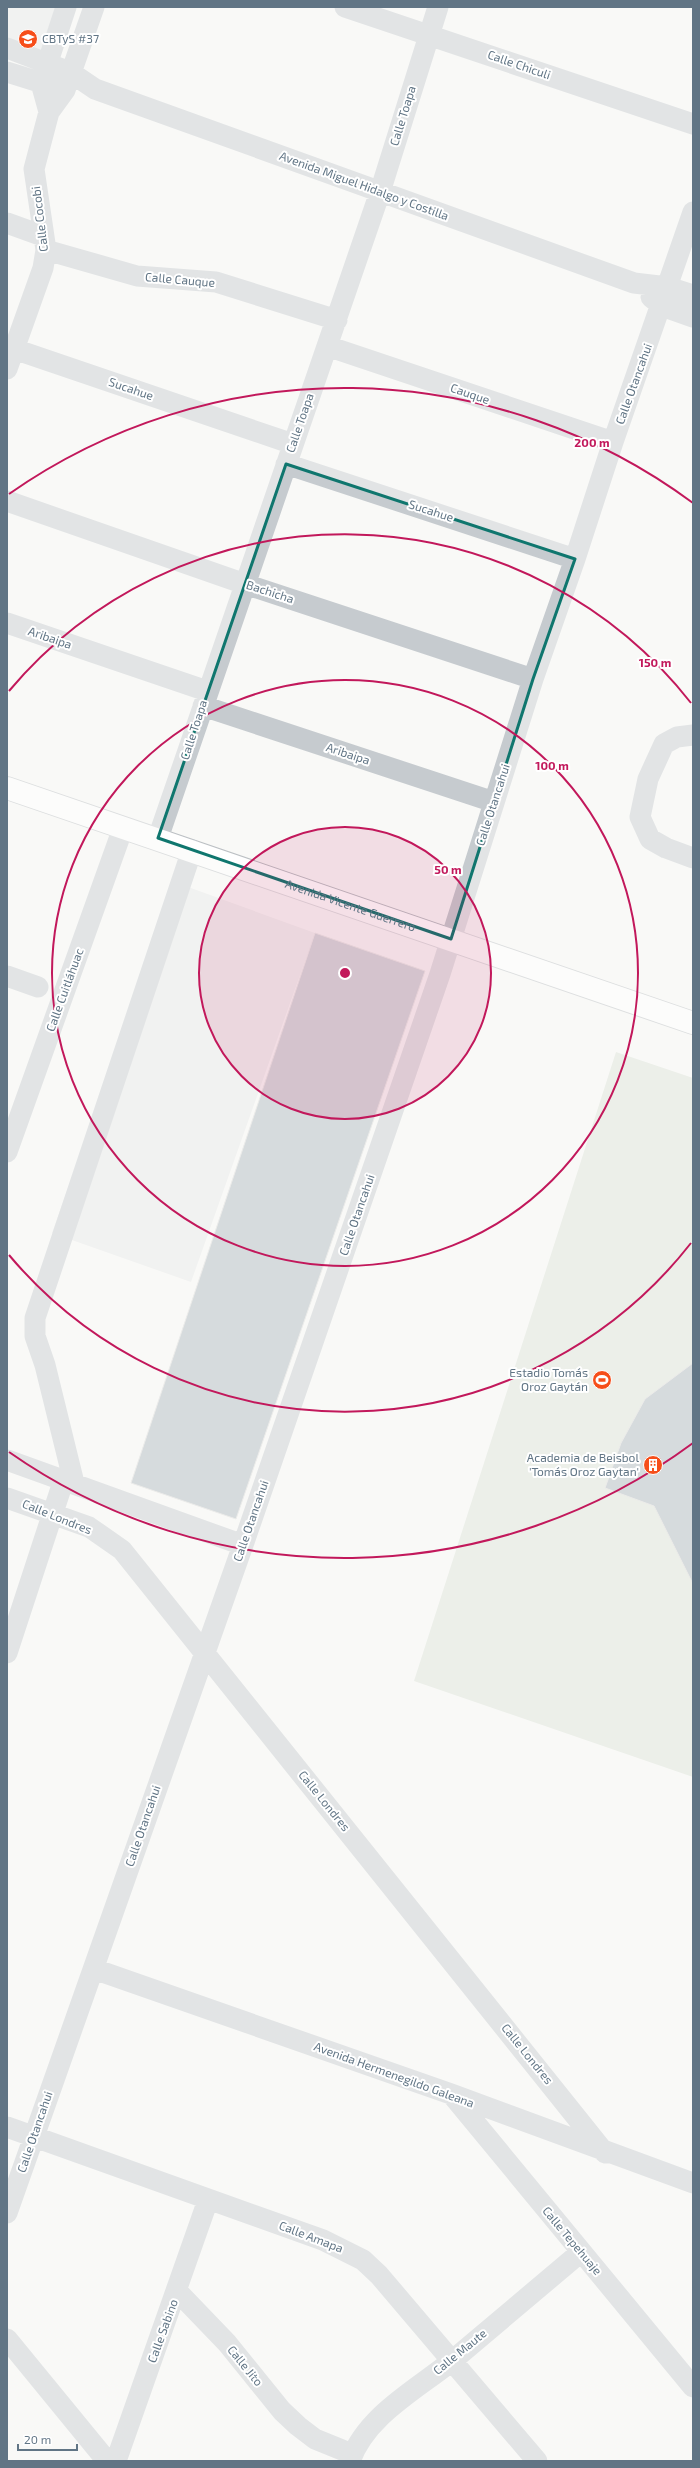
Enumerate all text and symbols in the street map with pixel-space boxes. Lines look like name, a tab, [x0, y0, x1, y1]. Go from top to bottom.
school or university icon: CBTyS #37	[17, 28, 39, 50]
place label: CBTyS #37	[42, 31, 99, 45]
street label: Calle Chiculi	[486, 47, 553, 81]
street label: Calle Toapa	[386, 84, 418, 147]
street label: Avenida Miguel Hidalgo y Costilla	[278, 148, 451, 222]
street label: Calle Cocobi	[28, 186, 50, 253]
street label: Calle Cauque	[145, 269, 216, 289]
street label: Calle Otancahui	[612, 341, 654, 426]
street label: Sucahue	[107, 374, 155, 402]
street label: Cauque	[449, 380, 492, 406]
street label: Calle Toapa	[282, 391, 316, 454]
text: 200 m	[574, 435, 610, 449]
street label: Sucahue	[407, 496, 455, 524]
street label: Bachicha	[245, 577, 296, 605]
street label: Aribaipa	[27, 623, 74, 651]
text: 150 m	[639, 655, 671, 669]
street label: Calle Toapa	[177, 698, 209, 761]
street label: Aribaipa	[325, 739, 372, 767]
text: 100 m	[535, 758, 569, 772]
street label: Calle Otancahui	[472, 762, 512, 847]
text: 50 m	[434, 862, 462, 876]
street label: Avenida Vicente Guerrero	[284, 876, 418, 934]
street label: Calle Cuitláhuac	[43, 946, 86, 1033]
centre of rings	[338, 966, 352, 980]
street label: Calle Otancahui	[336, 1172, 377, 1257]
place label: Estadio Tomás Oroz Gaytán	[509, 1365, 588, 1393]
sports icon: Estadio Tomás Oroz Gaytán	[591, 1369, 613, 1391]
place label: Academia de Beisbol 'Tomás Oroz Gaytan'	[527, 1450, 639, 1478]
building icon: Academia de Beisbol 'Tomás Oroz Gaytan'	[642, 1454, 664, 1476]
street label: Calle Otancahui	[230, 1478, 271, 1563]
street label: Calle Londres	[21, 1496, 94, 1536]
street label: Calle Londres	[296, 1767, 353, 1833]
street label: Calle Otancahui	[122, 1783, 163, 1868]
street label: Calle Londres	[499, 2020, 556, 2086]
street label: Avenida Hermenegildo Galeana	[312, 2038, 476, 2110]
street label: Calle Otancahui	[14, 2089, 55, 2174]
street label: Calle Tepehuaje	[539, 2203, 605, 2278]
street label: Calle Amapa	[277, 2217, 345, 2255]
street label: Calle Sabino	[144, 2297, 180, 2364]
street label: Calle Maute	[430, 2325, 489, 2377]
street label: Calle Jito	[225, 2342, 266, 2389]
scale bar	[18, 2426, 77, 2452]
text: 20 m	[24, 2432, 51, 2446]

